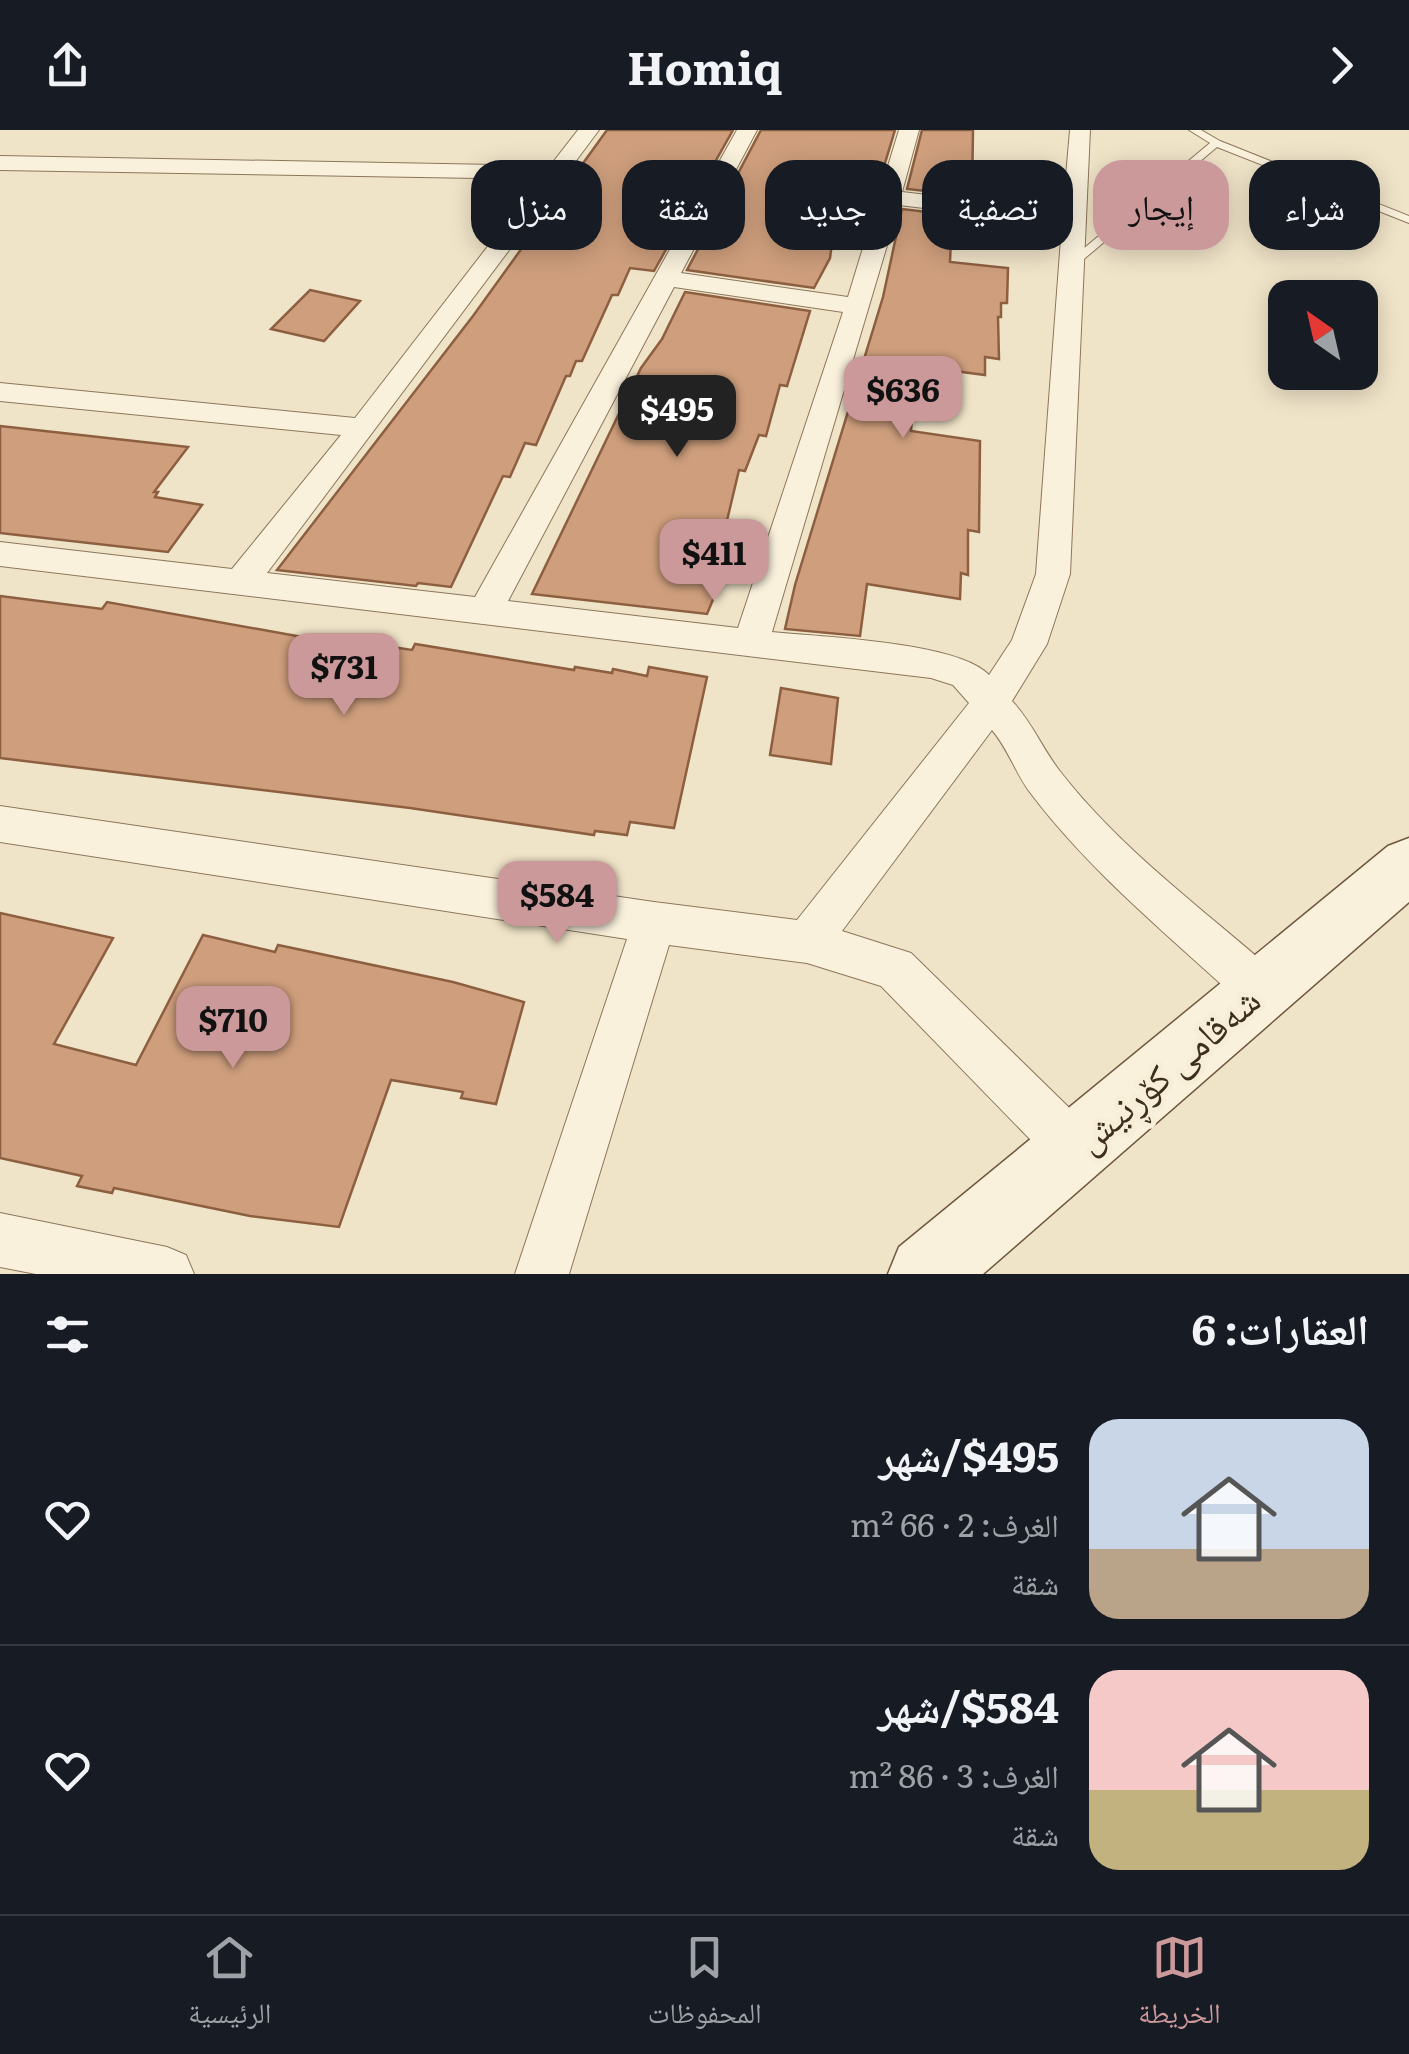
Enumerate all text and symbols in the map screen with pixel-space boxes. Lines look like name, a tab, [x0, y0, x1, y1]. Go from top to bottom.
text: Homiq	[627, 32, 782, 99]
icon: share	[40, 38, 95, 93]
icon: forward	[1314, 38, 1369, 93]
chip: منزل	[471, 160, 602, 250]
chip: شقة	[622, 160, 745, 250]
chip: جديد	[765, 160, 902, 250]
chip: تصفية	[922, 160, 1073, 250]
chip: إيجار	[1093, 160, 1229, 250]
chip: شراء	[1249, 160, 1380, 250]
north arrow	[1268, 280, 1378, 390]
map controls	[1268, 280, 1378, 390]
pin: $636	[844, 356, 962, 441]
text: $636	[866, 364, 940, 412]
pin: $495	[618, 375, 736, 460]
text: $495	[640, 383, 714, 431]
pin: $411	[655, 519, 773, 604]
text: $411	[682, 527, 746, 575]
pin: $731	[285, 633, 403, 718]
text: $731	[310, 641, 378, 689]
pin: $584	[498, 861, 616, 946]
text: $584	[520, 869, 594, 917]
street label: شەقامی کۆڕنیش	[1060, 970, 1274, 1167]
pin: $710	[174, 986, 292, 1071]
text: $710	[198, 994, 268, 1042]
text: العقارات: 6	[1191, 1296, 1369, 1358]
icon: filters	[40, 1307, 95, 1362]
text: $495/شهر	[879, 1423, 1059, 1485]
icon: home	[1169, 1459, 1289, 1579]
icon: heart	[40, 1492, 95, 1547]
text: الغرف: 2 · 66 m²	[850, 1499, 1059, 1547]
text: شقة	[1011, 1557, 1059, 1605]
text: $584/شهر	[878, 1674, 1059, 1736]
icon: home	[1169, 1710, 1289, 1830]
icon: heart	[40, 1743, 95, 1798]
text: الغرف: 3 · 86 m²	[848, 1750, 1059, 1798]
text: شقة	[1011, 1808, 1059, 1856]
tab: الرئيسية	[188, 1930, 271, 2041]
tab: المحفوظات	[648, 1930, 762, 2041]
tab: الخريطة	[1138, 1930, 1221, 2041]

